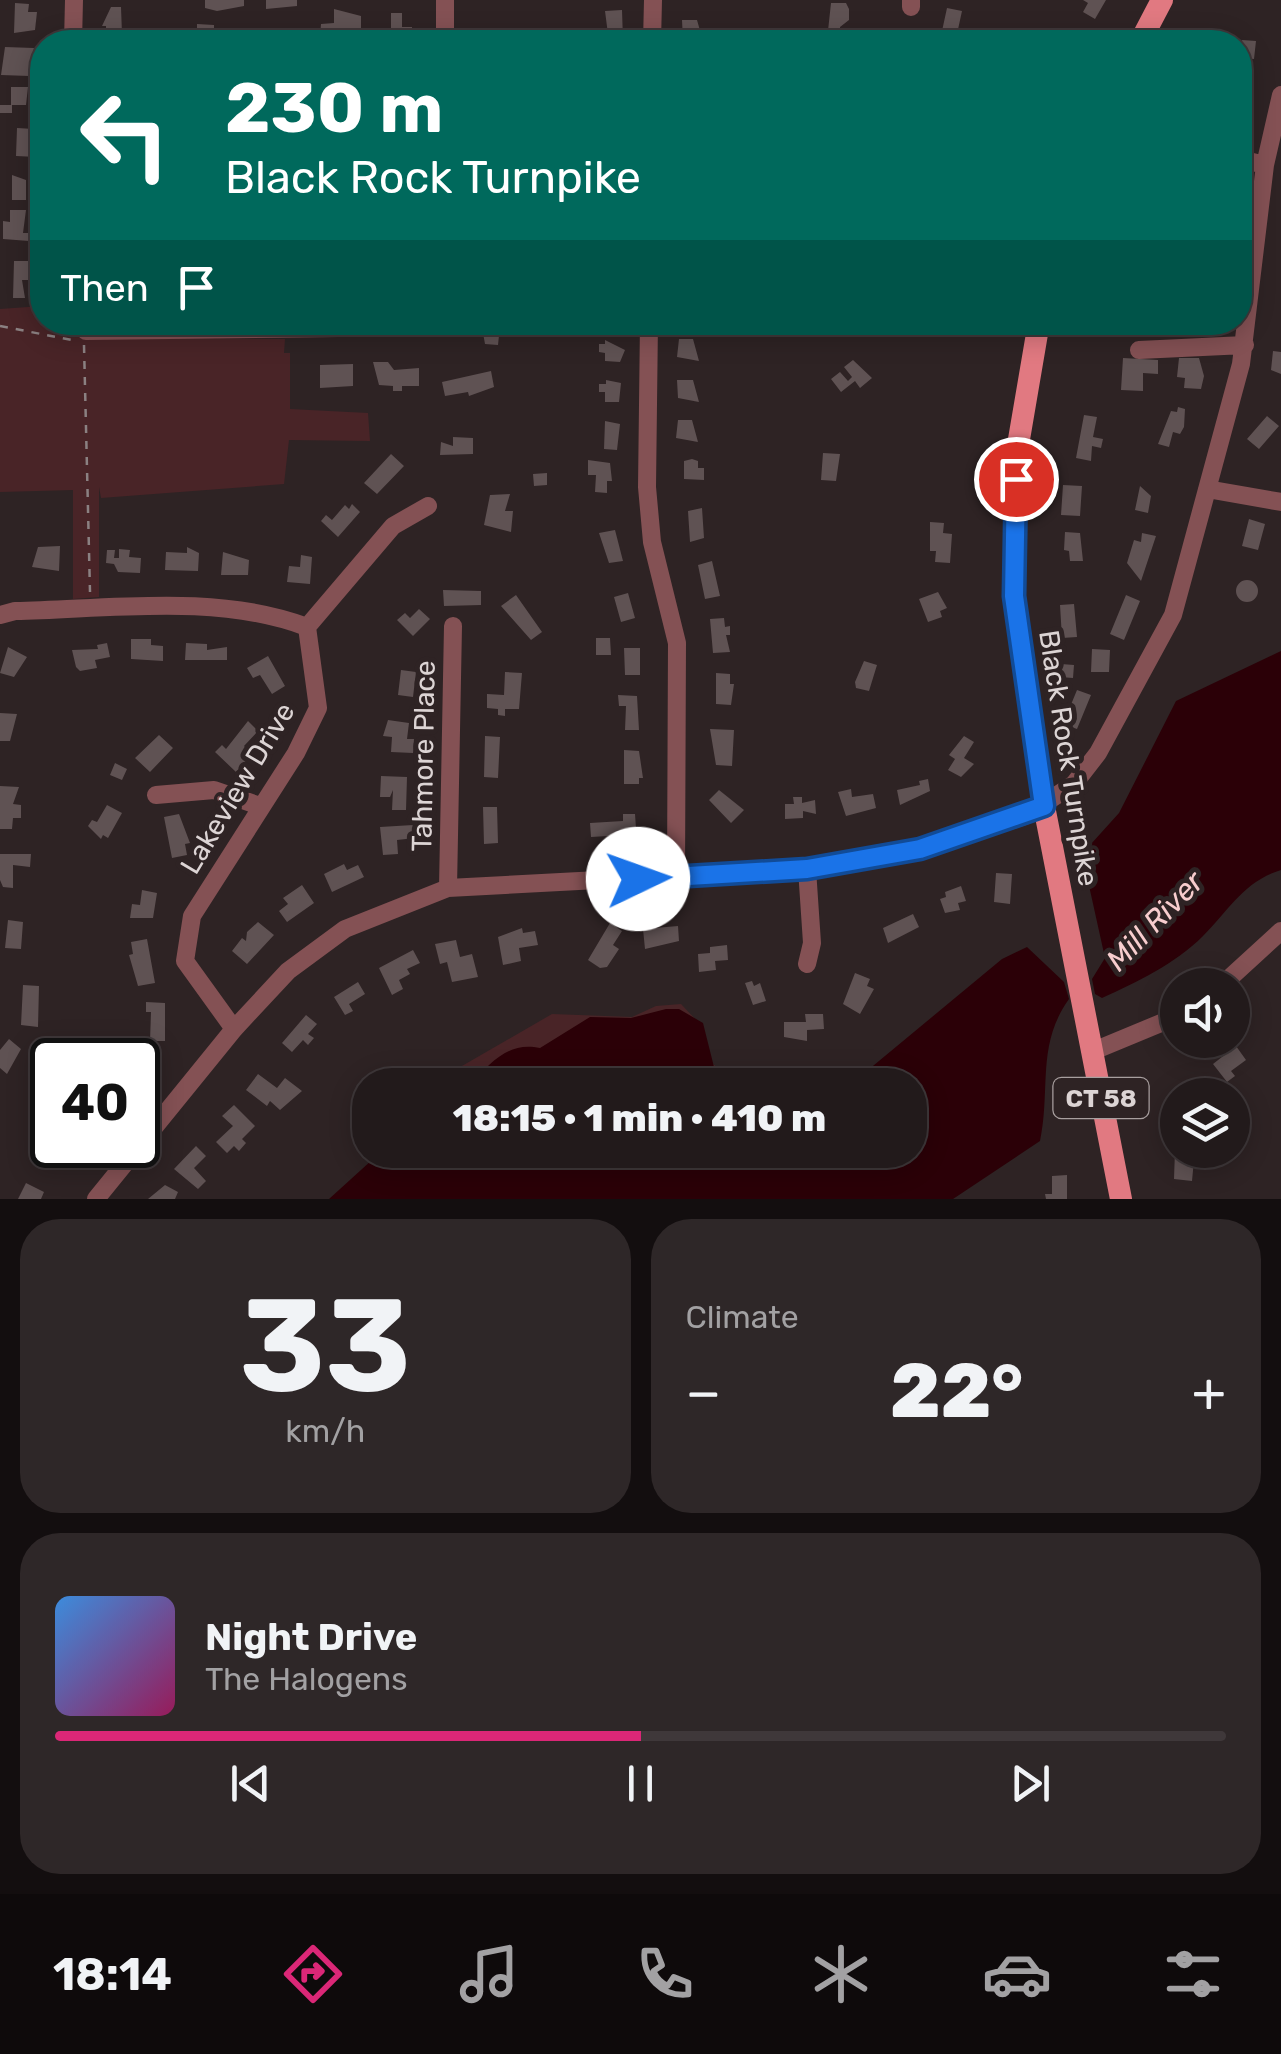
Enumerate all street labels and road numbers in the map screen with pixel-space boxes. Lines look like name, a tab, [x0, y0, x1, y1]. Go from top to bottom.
street label: Black Rock Turnpike	[1032, 628, 1105, 888]
street label: Tahmore Place	[405, 660, 442, 852]
street label: Lakeview Drive	[173, 697, 301, 880]
road number: CT 58	[1054, 1078, 1148, 1118]

